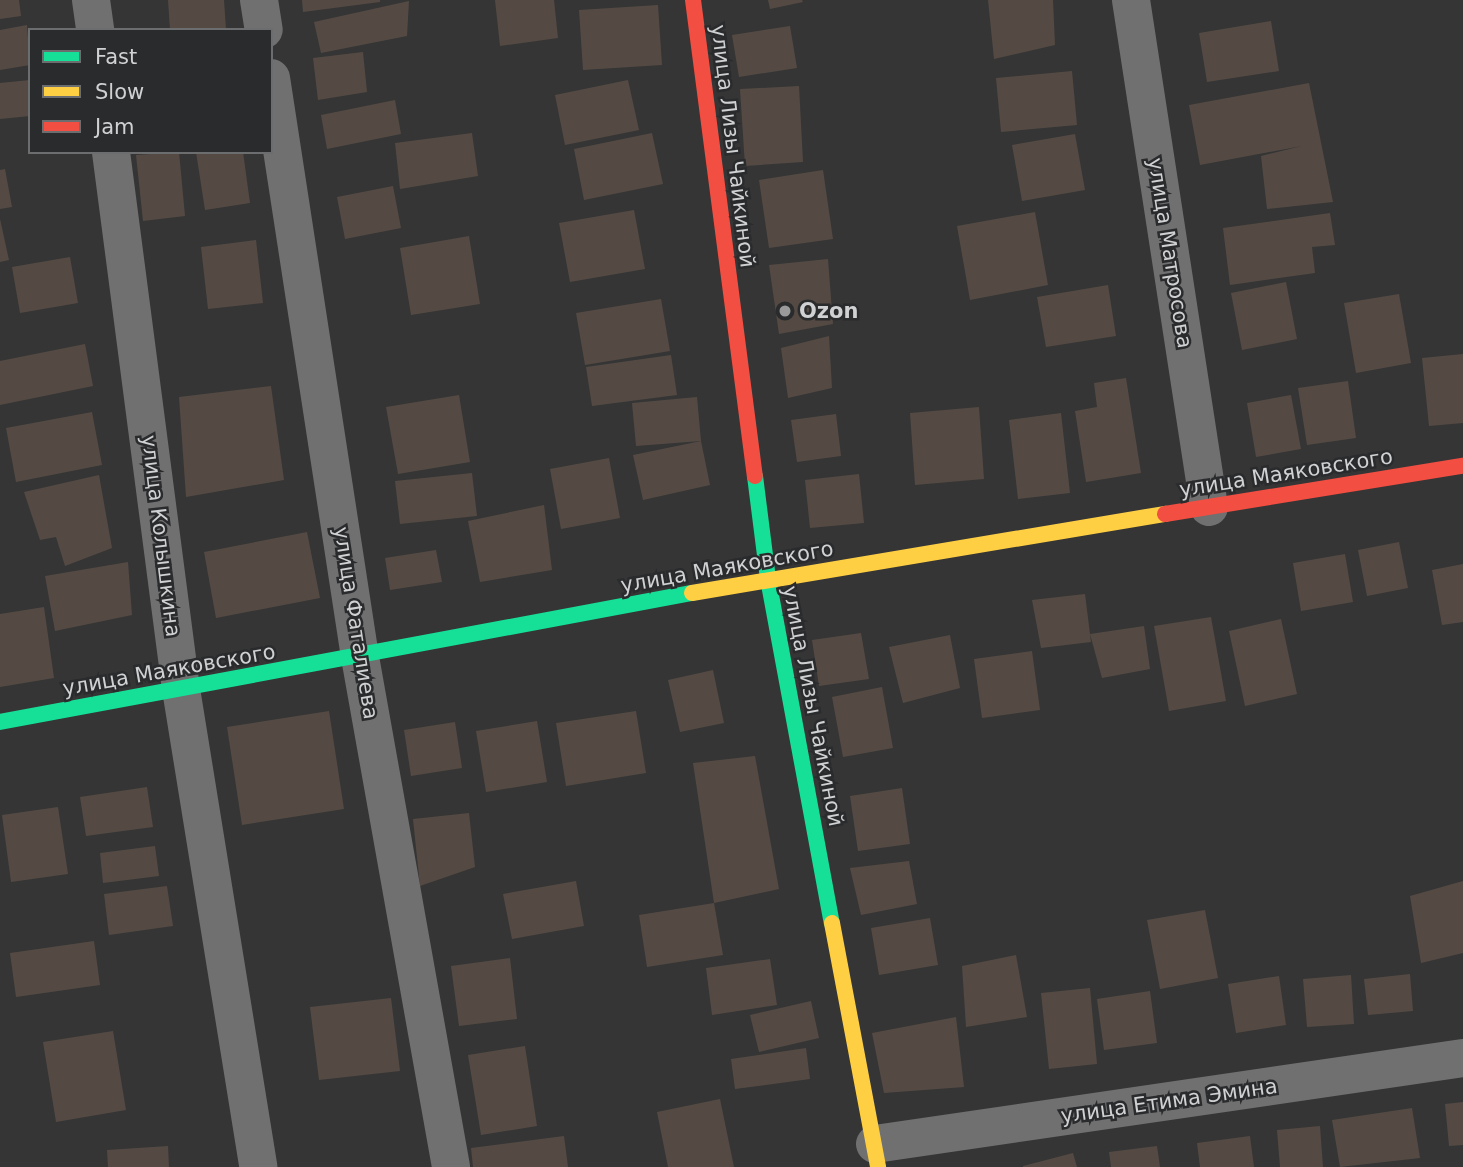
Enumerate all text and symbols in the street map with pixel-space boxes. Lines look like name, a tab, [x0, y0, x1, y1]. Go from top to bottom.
street label: улица Лизы Чайкиной	[706, 23, 760, 269]
legend	[28, 28, 273, 154]
text: Fast	[95, 45, 137, 69]
text: Slow	[95, 80, 144, 104]
text: Jam	[95, 115, 135, 139]
street label: улица Матросова	[1143, 156, 1197, 350]
place label: Ozon	[799, 298, 858, 324]
marker: Ozon	[777, 303, 793, 319]
street label: улица Колышкина	[136, 434, 186, 638]
street label: улица Маяковского	[1177, 444, 1395, 502]
street label: улица Фаталиева	[328, 525, 384, 721]
street label: улица Маяковского	[619, 536, 835, 598]
street label: улица Лизы Чайкиной	[777, 584, 849, 828]
street label: улица Маяковского	[61, 639, 277, 701]
street label: улица Етима Эмина	[1059, 1073, 1279, 1129]

